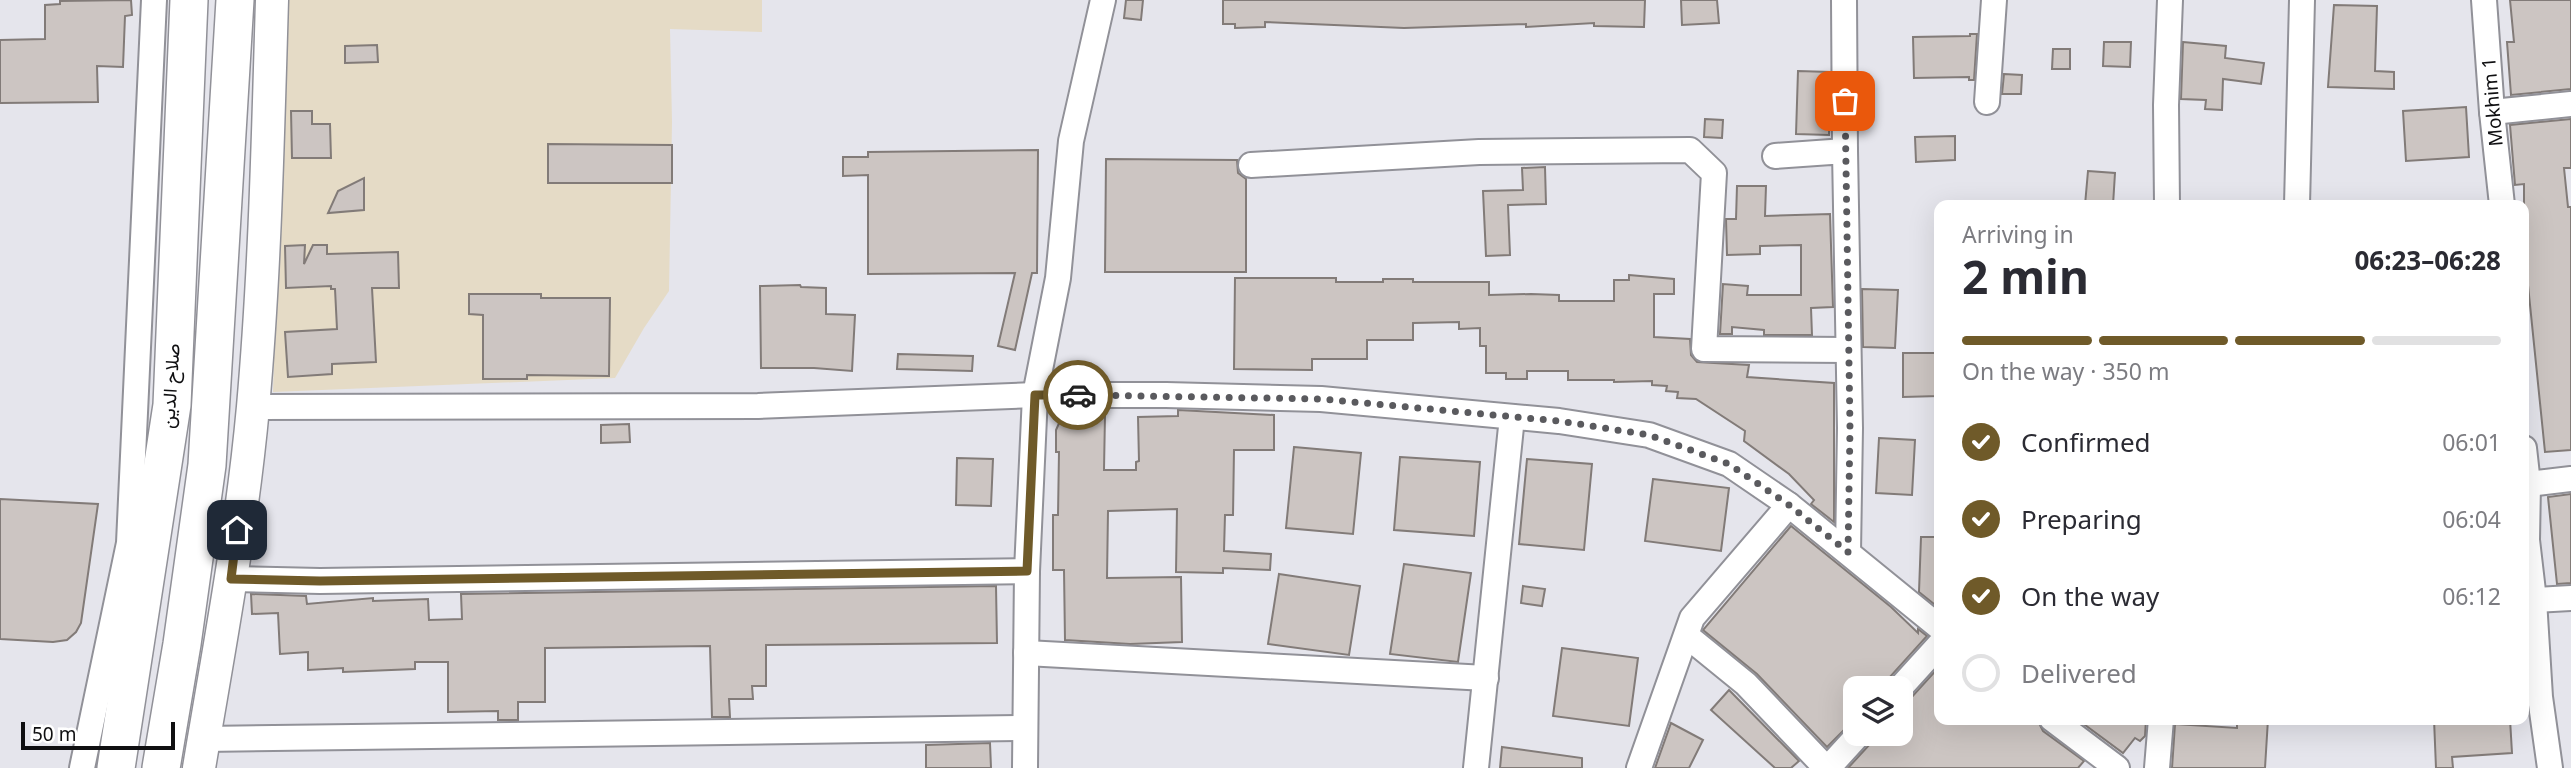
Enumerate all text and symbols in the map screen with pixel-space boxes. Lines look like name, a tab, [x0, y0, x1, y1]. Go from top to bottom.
street label: Mokhim 1	[2475, 56, 2509, 148]
pin	[1815, 71, 1875, 131]
icon: bag	[1826, 82, 1864, 120]
text: Arriving in	[1962, 218, 2074, 250]
text: 06:23–06:28	[2354, 242, 2501, 278]
text: 2 min	[1962, 245, 2089, 307]
street label: صلاح الدين	[154, 343, 186, 429]
text: On the way · 350 m	[1962, 355, 2169, 387]
courier	[1043, 360, 1113, 430]
icon: car	[1059, 376, 1097, 414]
icon: check	[1962, 423, 2000, 461]
text: Confirmed	[2021, 424, 2151, 460]
text: 06:01	[2442, 426, 2501, 458]
pin	[207, 500, 267, 560]
icon: check	[1962, 500, 2000, 538]
text: Preparing	[2021, 501, 2142, 537]
text: 06:04	[2442, 503, 2501, 535]
icon: home	[218, 511, 256, 549]
icon: check	[1962, 577, 2000, 615]
text: On the way	[2021, 578, 2159, 614]
text: 06:12	[2442, 580, 2501, 612]
text: Delivered	[2021, 655, 2137, 691]
map controls	[1843, 676, 1913, 746]
button: layers	[1843, 676, 1913, 746]
scale bar	[21, 719, 175, 751]
text: 50 m	[32, 721, 76, 747]

